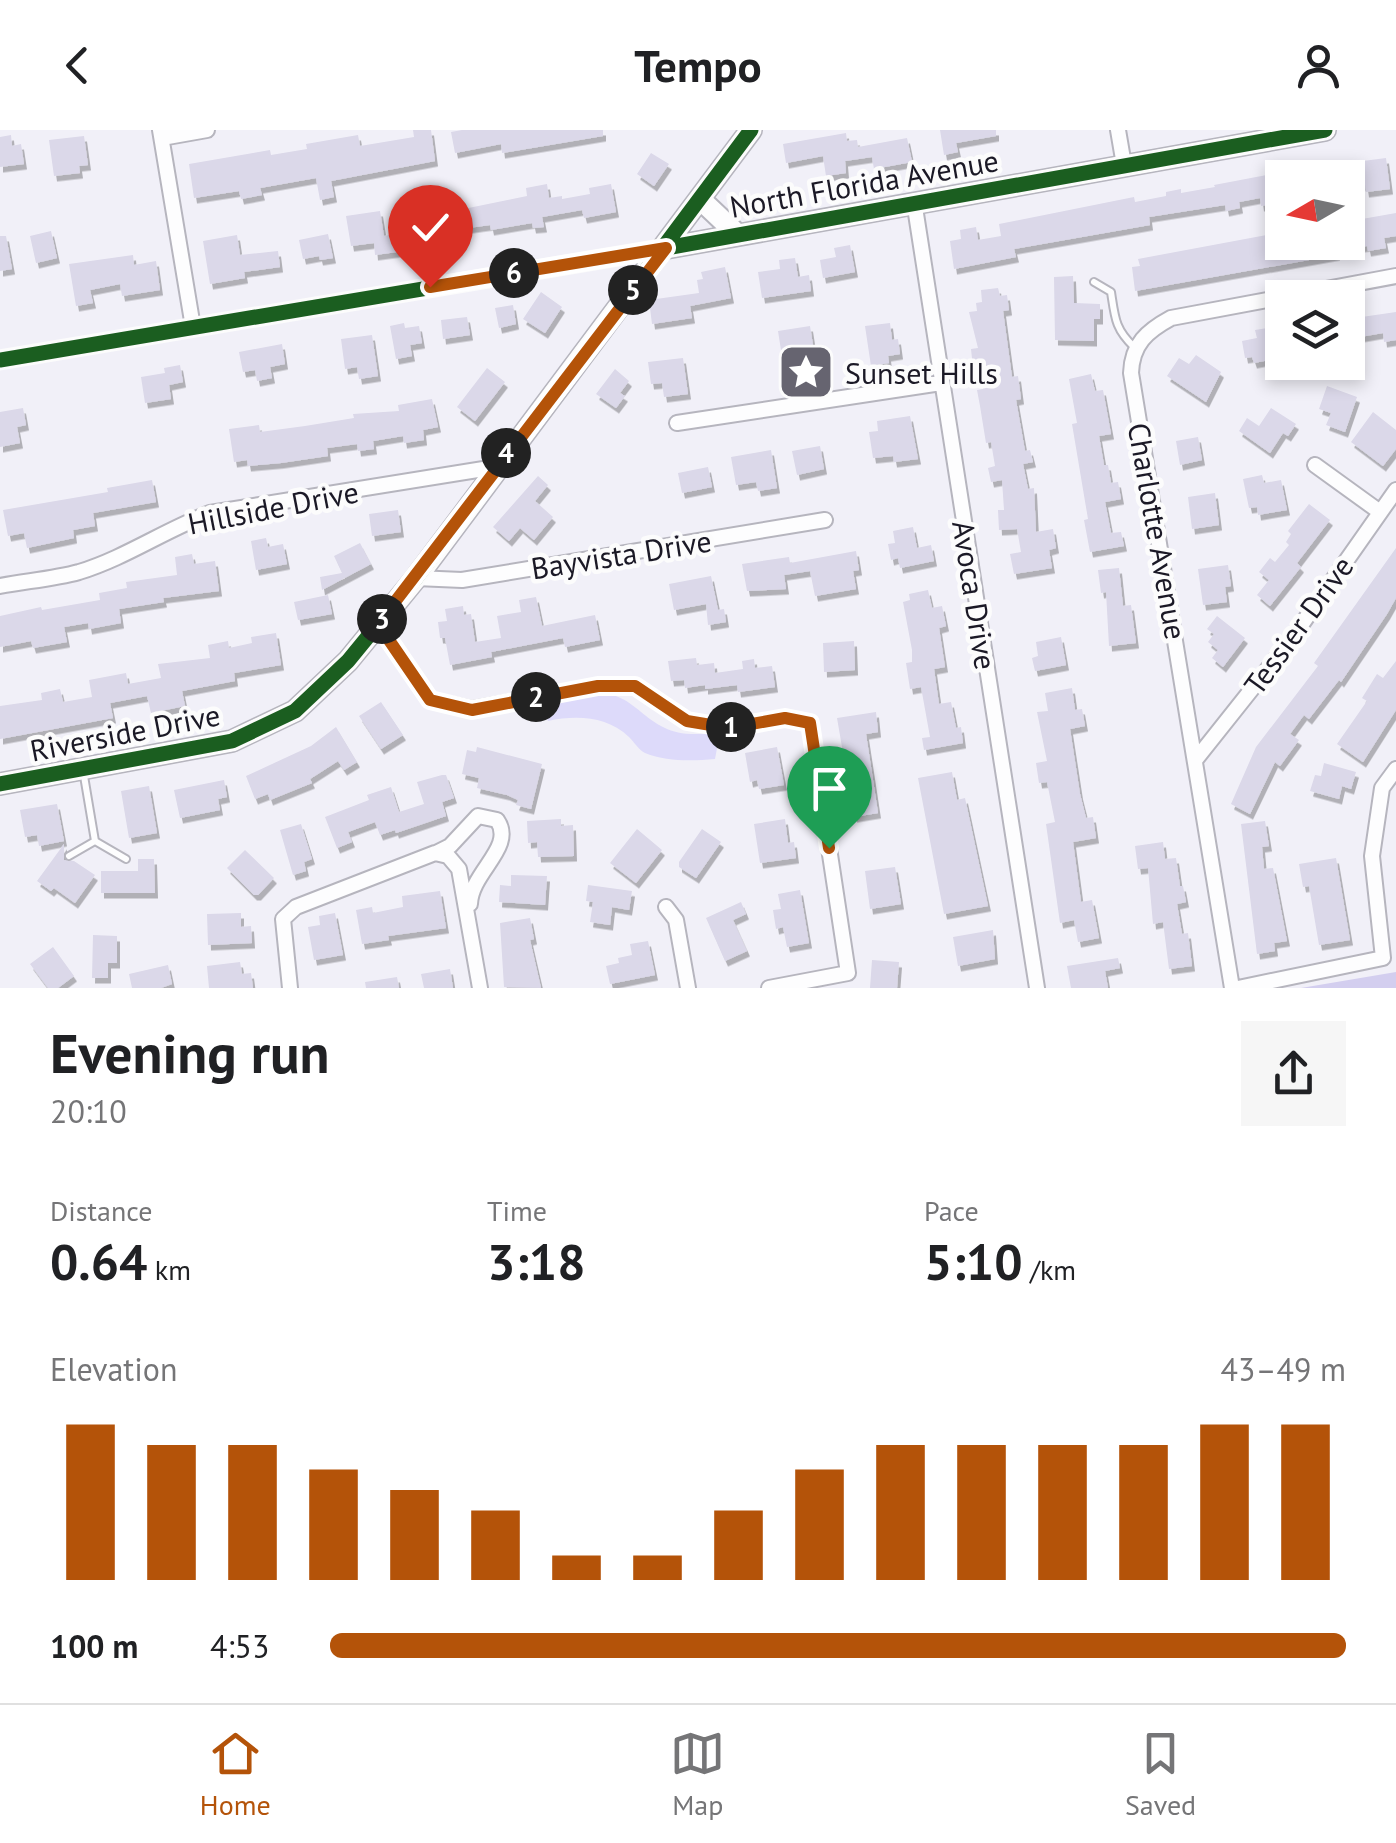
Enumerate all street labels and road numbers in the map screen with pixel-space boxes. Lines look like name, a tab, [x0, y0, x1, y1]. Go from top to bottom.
street label: North Florida Avenue	[727, 140, 1001, 226]
street label: Charlotte Avenue	[1120, 420, 1196, 642]
street label: Hillside Drive	[184, 471, 362, 543]
street label: Avoca Drive	[944, 518, 1006, 672]
street label: Bayvista Drive	[528, 521, 714, 587]
street label: Tessier Drive	[1235, 548, 1361, 702]
street label: Riverside Drive	[27, 694, 223, 770]

